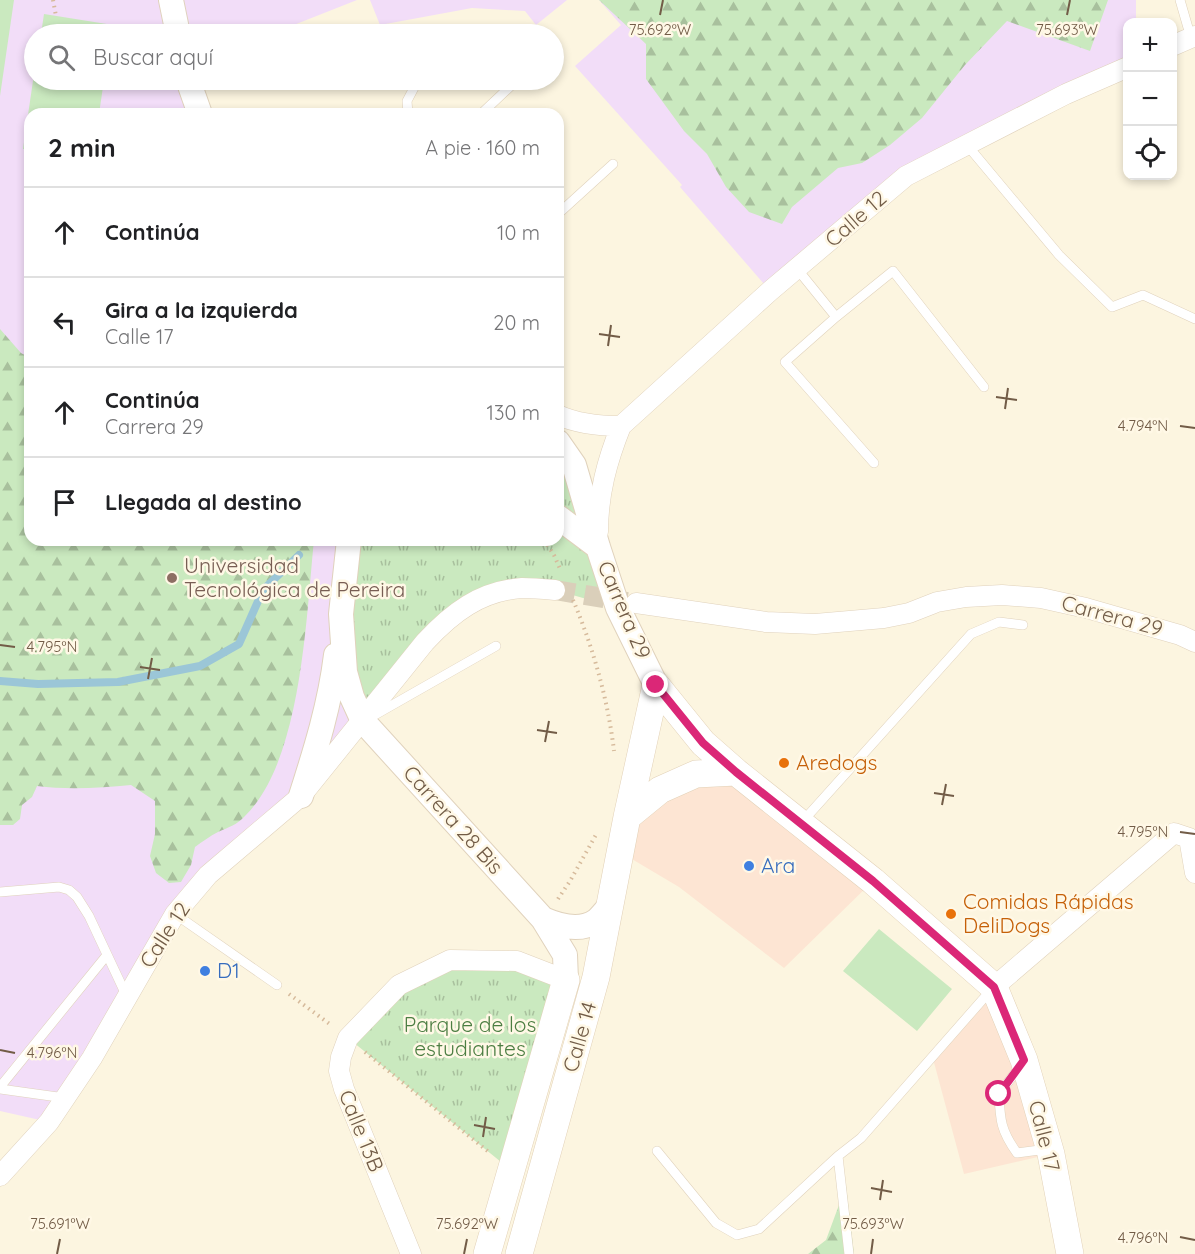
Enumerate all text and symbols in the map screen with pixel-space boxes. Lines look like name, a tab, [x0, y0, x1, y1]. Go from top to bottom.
map controls	[1123, 18, 1177, 180]
button: +	[1123, 18, 1177, 72]
text: 75.692°W	[629, 20, 692, 39]
text: 75.693°W	[1036, 20, 1098, 39]
search box	[24, 24, 564, 90]
icon: search	[45, 41, 78, 74]
text: Buscar aquí	[93, 43, 213, 71]
button: −	[1123, 72, 1177, 126]
button: locate	[1123, 126, 1177, 180]
text: 2 min	[48, 131, 116, 164]
text: A pie · 160 m	[425, 135, 540, 160]
street label: Calle 12	[819, 185, 891, 252]
icon: ahead	[48, 216, 81, 249]
text: Continúa	[105, 218, 200, 246]
text: 10 m	[497, 220, 540, 245]
text: Gira a la izquierda	[105, 296, 298, 324]
icon: left	[48, 306, 81, 339]
text: 20 m	[493, 310, 540, 335]
text: Calle 17	[105, 324, 174, 349]
text: Continúa	[105, 386, 200, 414]
icon: ahead	[48, 396, 81, 429]
text: 130 m	[487, 400, 540, 425]
text: Carrera 29	[105, 414, 204, 439]
text: 4.794°N	[1118, 416, 1168, 435]
icon: arrive	[48, 486, 81, 519]
text: Llegada al destino	[105, 488, 302, 516]
place label: Universidad Tecnológica de Pereira	[184, 552, 405, 602]
street label: Carrera 29	[593, 557, 657, 662]
marker: Universidad Tecnológica de Pereira	[165, 571, 179, 585]
street label: Carrera 29	[1059, 589, 1166, 641]
text: 4.795°N	[27, 637, 77, 656]
route end	[642, 671, 668, 697]
place label: Aredogs	[796, 749, 877, 775]
marker: Aredogs	[777, 756, 791, 770]
street label: Carrera 28 Bis	[398, 760, 509, 879]
text: 4.795°N	[1118, 822, 1168, 841]
place label: Ara	[761, 852, 795, 878]
marker: Ara	[742, 859, 756, 873]
place label: Comidas Rápidas DeliDogs	[963, 888, 1133, 938]
street label: Calle 12	[133, 897, 195, 972]
marker: Comidas Rápidas DeliDogs	[944, 907, 958, 921]
place label: D1	[217, 957, 240, 983]
marker: D1	[198, 964, 212, 978]
street label: Calle 14	[557, 999, 601, 1075]
park label: Parque de los estudiantes	[404, 1011, 536, 1061]
text: 4.796°N	[27, 1043, 77, 1062]
route start	[985, 1080, 1011, 1106]
street label: Calle 13B	[334, 1086, 390, 1175]
street label: Calle 17	[1024, 1098, 1066, 1174]
text: 75.691°W	[30, 1214, 90, 1233]
text: 75.692°W	[436, 1214, 499, 1233]
text: 75.693°W	[842, 1214, 904, 1233]
text: 4.796°N	[1118, 1228, 1168, 1247]

